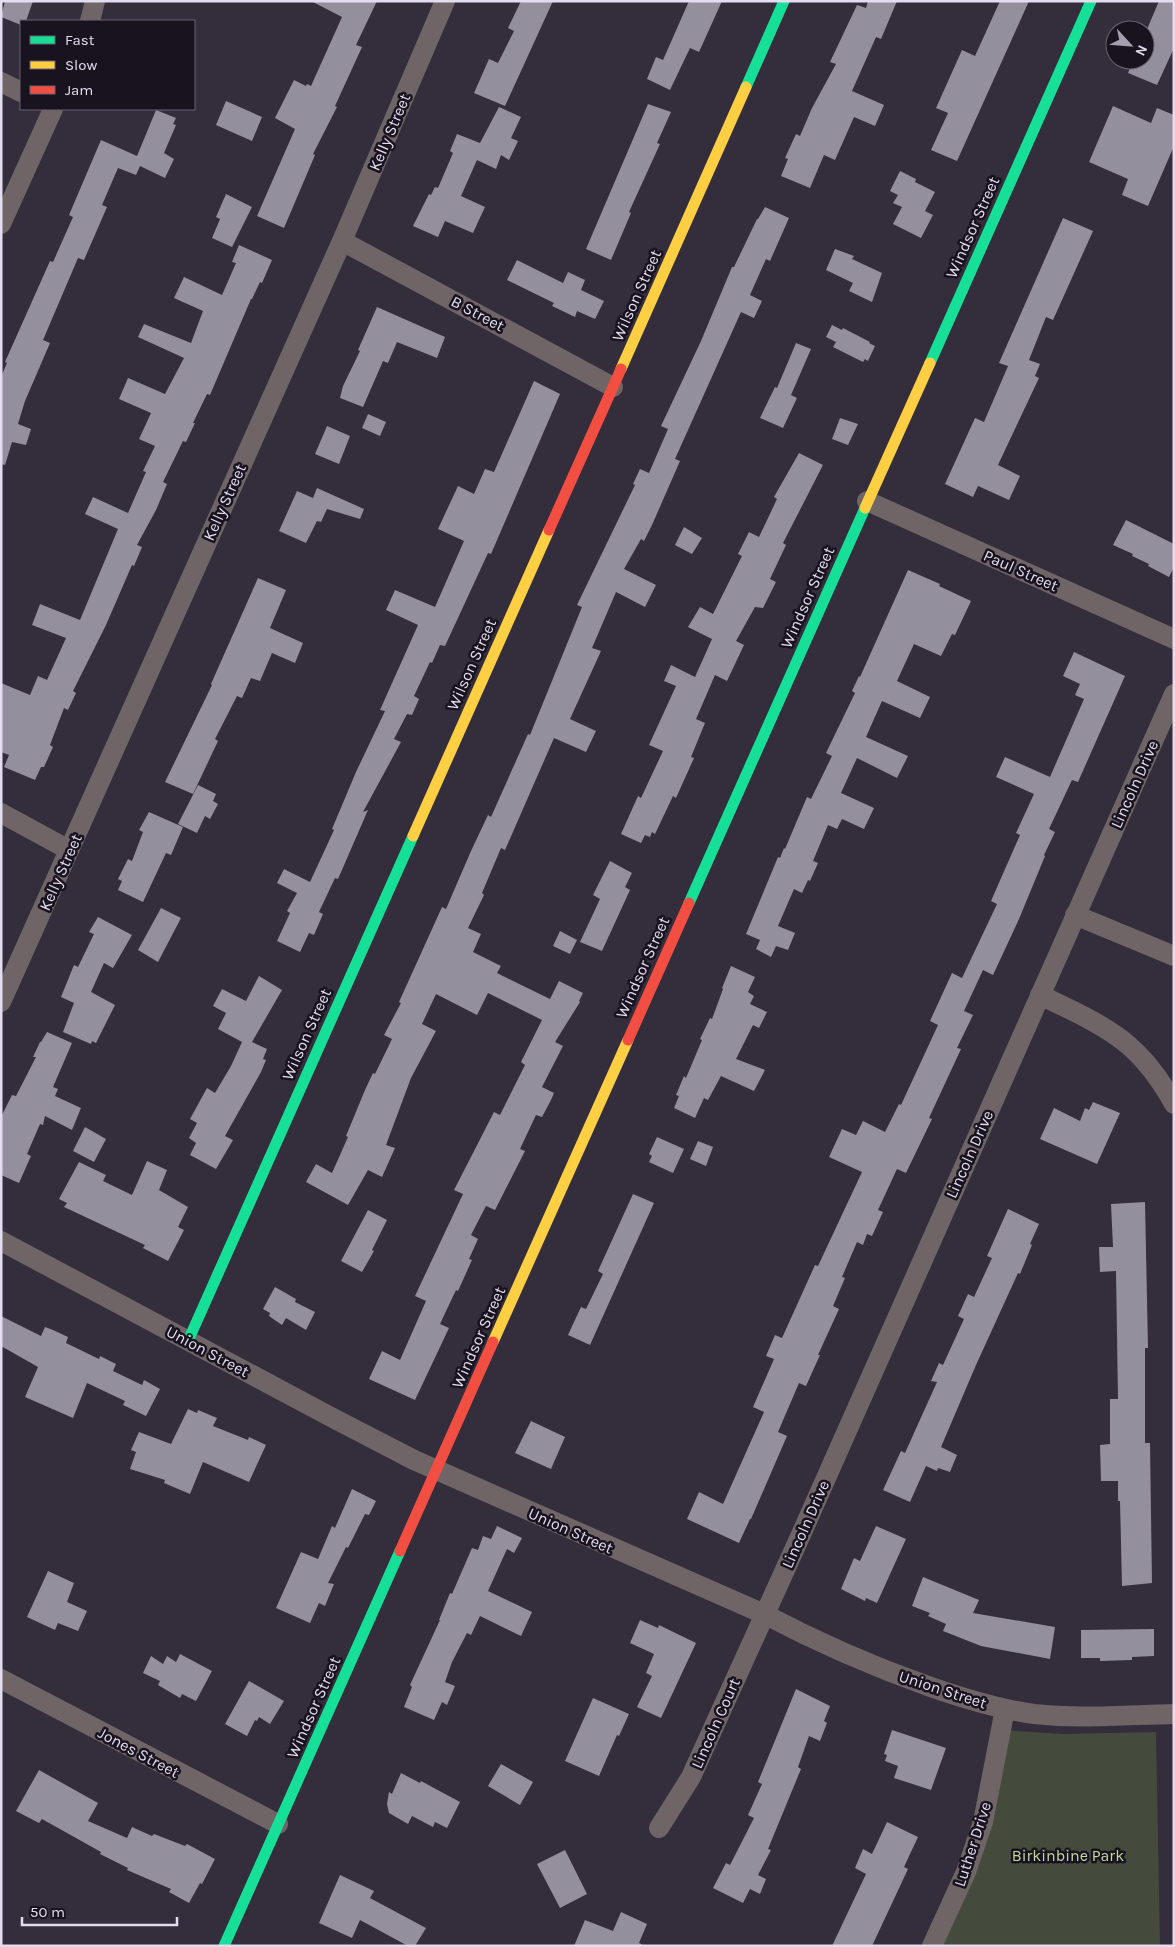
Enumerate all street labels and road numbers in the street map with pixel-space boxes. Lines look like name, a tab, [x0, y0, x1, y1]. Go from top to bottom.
street label: Kelly Street	[365, 91, 414, 174]
street label: Windsor Street	[942, 174, 1003, 281]
street label: Wilson Street	[608, 247, 665, 344]
street label: B Street	[448, 292, 508, 335]
street label: Kelly Street	[199, 461, 250, 544]
street label: Windsor Street	[777, 544, 838, 651]
street label: Paul Street	[981, 546, 1061, 595]
street label: Wilson Street	[443, 616, 500, 713]
street label: Lincoln Drive	[1107, 737, 1162, 831]
street label: Kelly Street	[35, 831, 86, 914]
street label: Windsor Street	[612, 914, 673, 1021]
street label: Wilson Street	[278, 986, 335, 1083]
street label: Lincoln Drive	[942, 1107, 997, 1201]
street label: Windsor Street	[448, 1284, 509, 1391]
street label: Union Street	[163, 1322, 252, 1381]
street label: Lincoln Drive	[778, 1477, 833, 1571]
street label: Union Street	[525, 1503, 616, 1558]
street label: Windsor Street	[283, 1654, 344, 1761]
street label: Union Street	[897, 1666, 989, 1713]
street label: Lincoln Court	[687, 1675, 744, 1771]
street label: Jones Street	[95, 1723, 183, 1782]
street label: Luther Drive	[950, 1799, 995, 1889]

